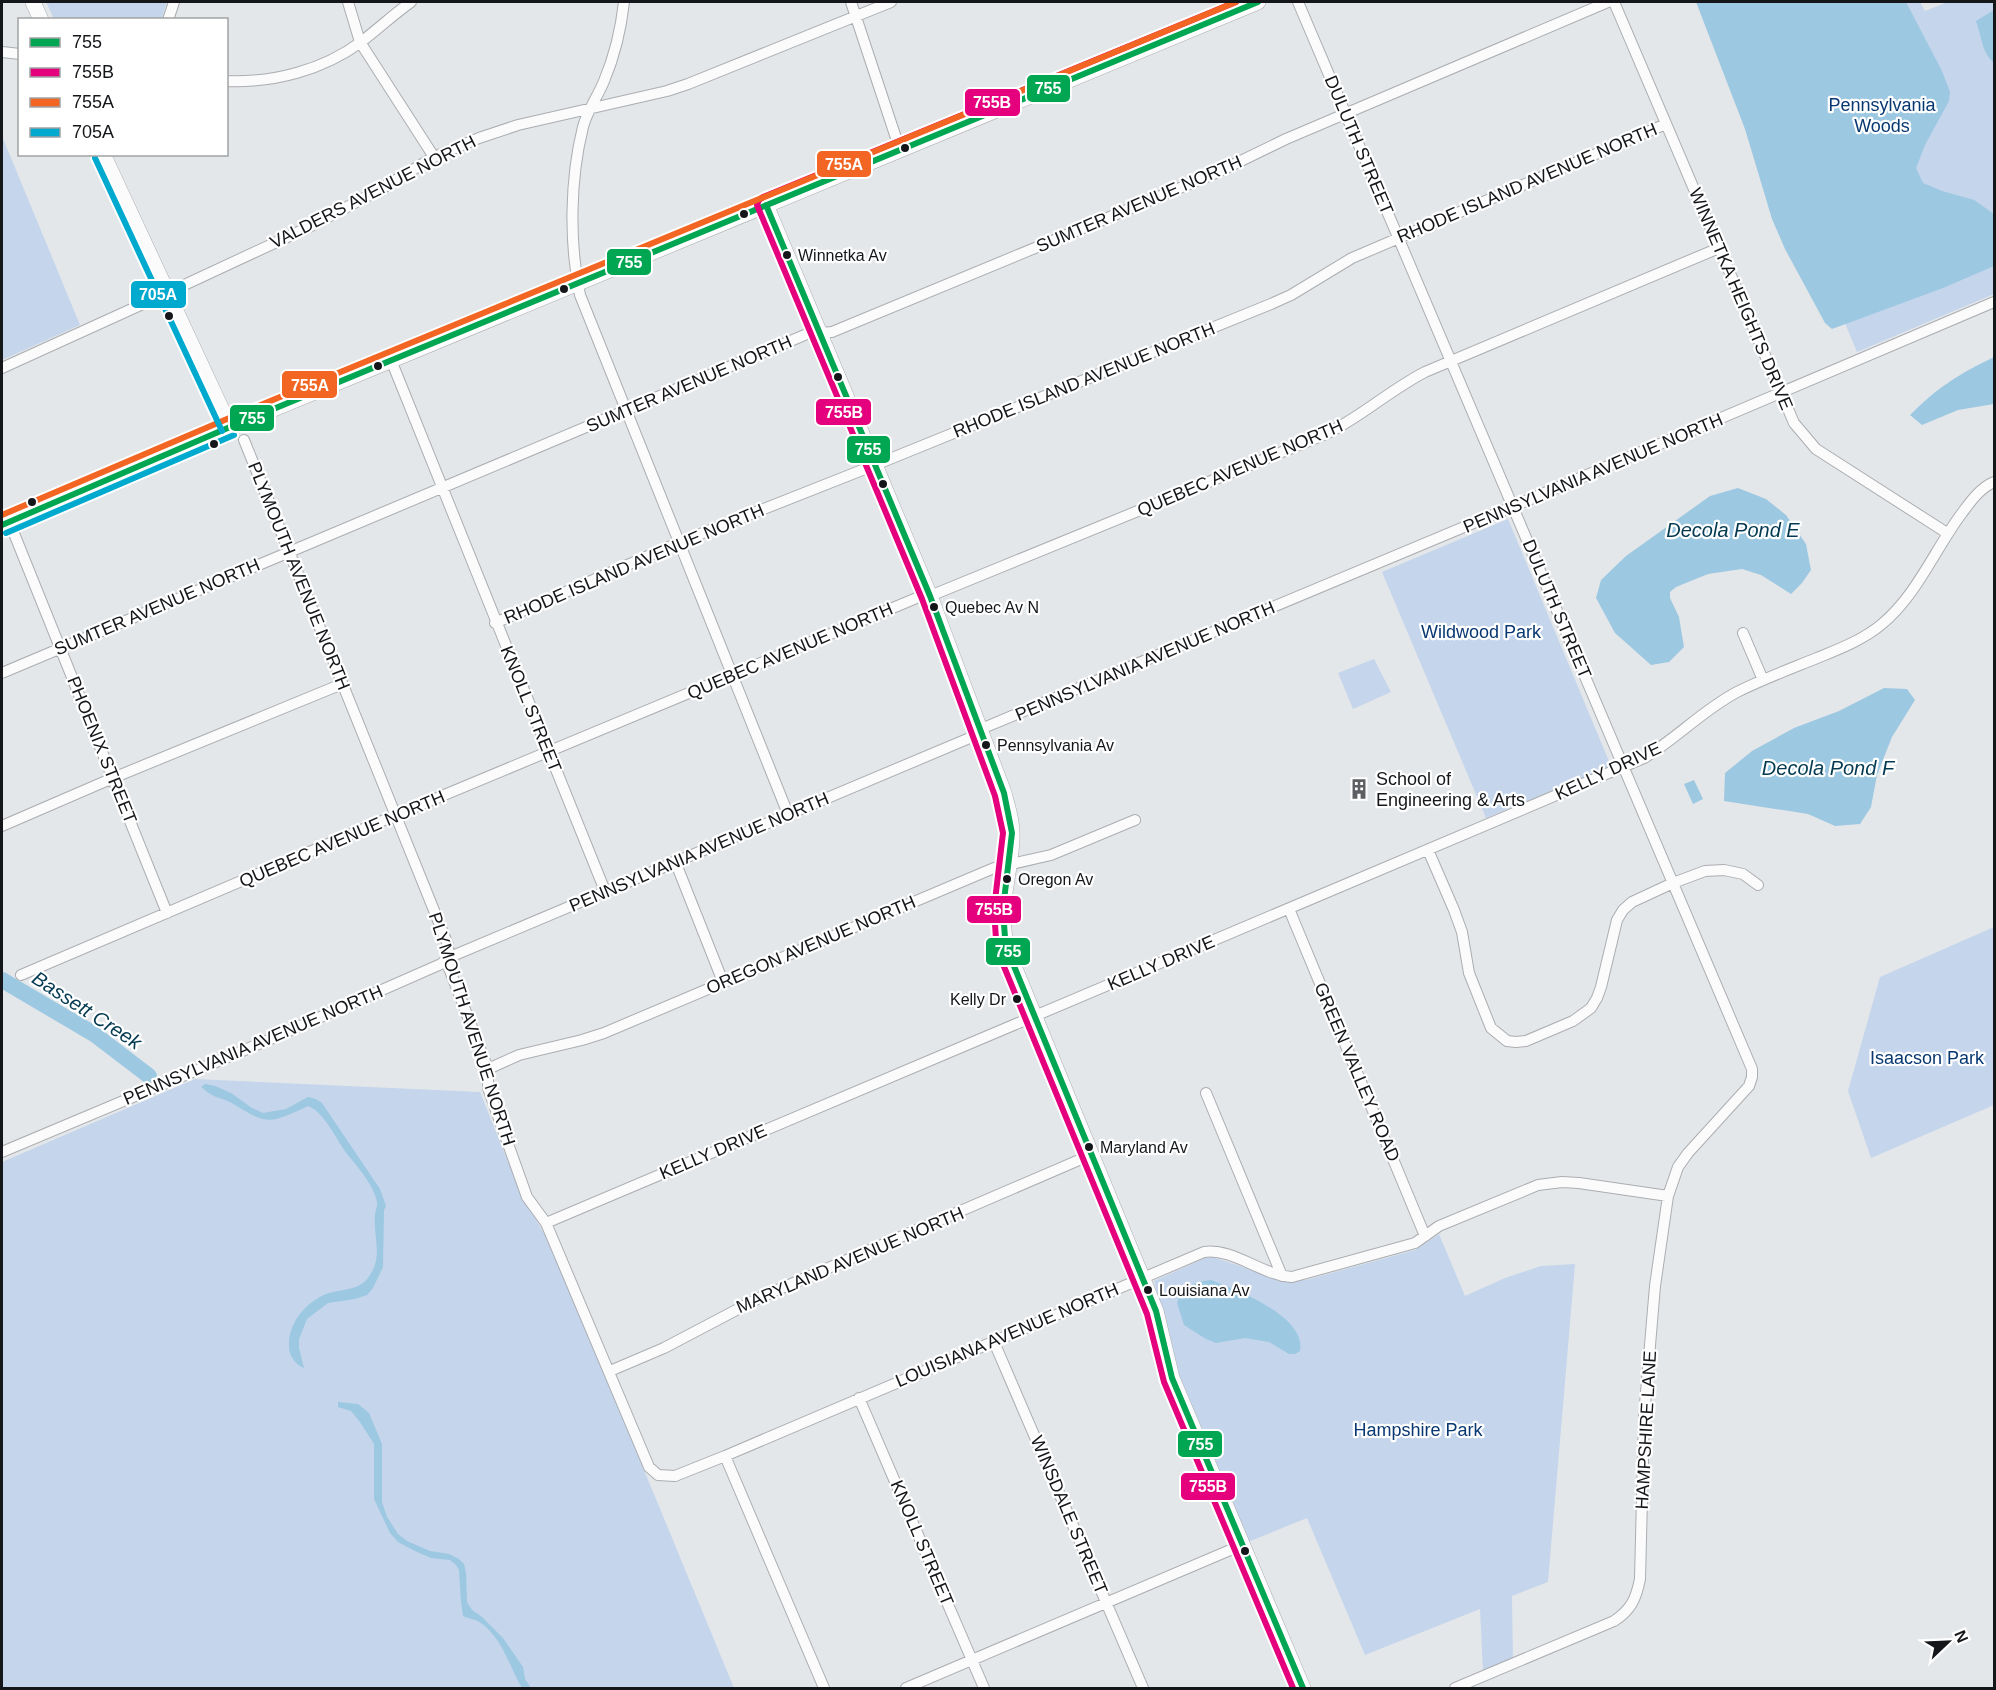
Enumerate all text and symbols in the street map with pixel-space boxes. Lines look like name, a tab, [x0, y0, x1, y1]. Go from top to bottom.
legend	[18, 18, 228, 156]
text: 755	[72, 32, 102, 52]
text: 755B	[72, 62, 114, 82]
street label: DULUTH STREET	[1321, 73, 1397, 217]
line badge: 755	[1026, 74, 1071, 103]
text: 755	[1035, 80, 1061, 97]
line badge: 755B	[964, 88, 1021, 117]
text: 755A	[72, 92, 114, 112]
text: 755B	[973, 94, 1011, 111]
park label: Pennsylvania Woods	[1828, 95, 1937, 136]
street label: RHODE ISLAND AVENUE NORTH	[1394, 119, 1660, 247]
text: 705A	[72, 122, 114, 142]
street label: VALDERS AVENUE NORTH	[267, 131, 479, 253]
unlabelled marker	[899, 142, 911, 154]
line badge: 755A	[816, 150, 872, 178]
street label: SUMTER AVENUE NORTH	[1033, 152, 1245, 256]
text: 755A	[825, 156, 864, 173]
street label: WINNETKA HEIGHTS DRIVE	[1685, 185, 1797, 413]
unlabelled marker	[738, 208, 750, 220]
place label: Winnetka Av	[798, 247, 887, 264]
line badge: 755	[606, 248, 652, 276]
marker: Winnetka Av	[781, 249, 793, 261]
text: 755	[616, 254, 642, 271]
line badge: 705A	[130, 280, 187, 309]
unlabelled marker	[558, 283, 570, 295]
text: 705A	[139, 286, 178, 303]
unlabelled marker	[163, 310, 175, 322]
street label: RHODE ISLAND AVENUE NORTH	[950, 318, 1218, 442]
street label: SUMTER AVENUE NORTH	[583, 332, 795, 436]
unlabelled marker	[372, 360, 384, 372]
line badge: 755A	[281, 370, 338, 399]
unlabelled marker	[832, 371, 844, 383]
text: 755A	[291, 377, 330, 394]
line badge: 755B	[815, 398, 872, 426]
line badge: 755	[229, 404, 275, 432]
text: 755B	[825, 404, 863, 421]
street label: PENNSYLVANIA AVENUE NORTH	[1460, 409, 1726, 537]
text: 755	[239, 410, 265, 427]
street label: QUEBEC AVENUE NORTH	[1134, 416, 1346, 520]
line badge: 755	[846, 435, 891, 464]
unlabelled marker	[208, 438, 220, 450]
text: 755	[855, 441, 881, 458]
street label: PLYMOUTH AVENUE NORTH	[244, 459, 354, 693]
unlabelled marker	[877, 478, 889, 490]
unlabelled marker	[26, 496, 38, 508]
street label: RHODE ISLAND AVENUE NORTH	[501, 500, 767, 628]
water label: Decola Pond E	[1666, 519, 1800, 541]
street label: DULUTH STREET	[1519, 537, 1595, 681]
street label: SUMTER AVENUE NORTH	[51, 555, 263, 659]
street label: PENNSYLVANIA AVENUE NORTH	[1012, 597, 1278, 725]
street label: QUEBEC AVENUE NORTH	[684, 599, 896, 703]
place label: Quebec Av N	[945, 599, 1039, 616]
marker: Quebec Av N	[928, 601, 940, 613]
park label: Wildwood Park	[1421, 622, 1542, 642]
street label: KNOLL STREET	[497, 643, 565, 775]
street label: PHOENIX STREET	[63, 673, 141, 827]
place label: Pennsylvania Av	[997, 737, 1114, 754]
street label: KELLY DRIVE	[1552, 738, 1664, 804]
marker: Pennsylvania Av	[980, 739, 992, 751]
water label: Decola Pond F	[1762, 757, 1896, 779]
place label: School of Engineering & Arts	[1376, 769, 1525, 810]
building icon: School of Engineering & Arts	[1347, 777, 1371, 801]
street label: QUEBEC AVENUE NORTH	[236, 787, 448, 891]
street label: PENNSYLVANIA AVENUE NORTH	[566, 788, 832, 916]
place label: Oregon Av	[1018, 871, 1093, 888]
marker: Oregon Av	[1001, 873, 1013, 885]
street label: OREGON AVENUE NORTH	[703, 892, 919, 998]
line badge: 755B	[966, 895, 1022, 924]
text: 755B	[975, 901, 1013, 918]
street label: PLYMOUTH AVENUE NORTH	[425, 910, 519, 1148]
street label: KELLY DRIVE	[1104, 931, 1218, 995]
line badge: 755	[985, 937, 1031, 966]
text: 755	[995, 943, 1021, 960]
water label: Bassett Creek	[28, 967, 146, 1054]
street label: GREEN VALLEY ROAD	[1310, 980, 1404, 1164]
street label: PENNSYLVANIA AVENUE NORTH	[120, 981, 386, 1109]
place label: Kelly Dr	[950, 991, 1007, 1008]
marker: Kelly Dr	[1011, 993, 1023, 1005]
park label: Isaacson Park	[1870, 1048, 1985, 1068]
street label: KELLY DRIVE	[656, 1120, 770, 1184]
place label: Maryland Av	[1100, 1139, 1188, 1156]
marker: Maryland Av	[1083, 1141, 1095, 1153]
street label: MARYLAND AVENUE NORTH	[733, 1203, 967, 1317]
street label: LOUISIANA AVENUE NORTH	[892, 1279, 1122, 1391]
place label: Louisiana Av	[1159, 1282, 1249, 1299]
marker: Louisiana Av	[1142, 1284, 1154, 1296]
street label: HAMPSHIRE LANE	[1632, 1350, 1660, 1510]
park label: Hampshire Park	[1353, 1420, 1484, 1440]
line badge: 755	[1177, 1430, 1223, 1458]
street label: WINSDALE STREET	[1027, 1433, 1111, 1597]
text: 755	[1187, 1436, 1213, 1453]
line badge: 755B	[1180, 1472, 1236, 1501]
street label: KNOLL STREET	[887, 1477, 957, 1609]
text: 755B	[1189, 1478, 1227, 1495]
unlabelled marker	[1239, 1545, 1251, 1557]
north arrow	[1918, 1612, 1978, 1672]
text: N	[1951, 1628, 1971, 1645]

